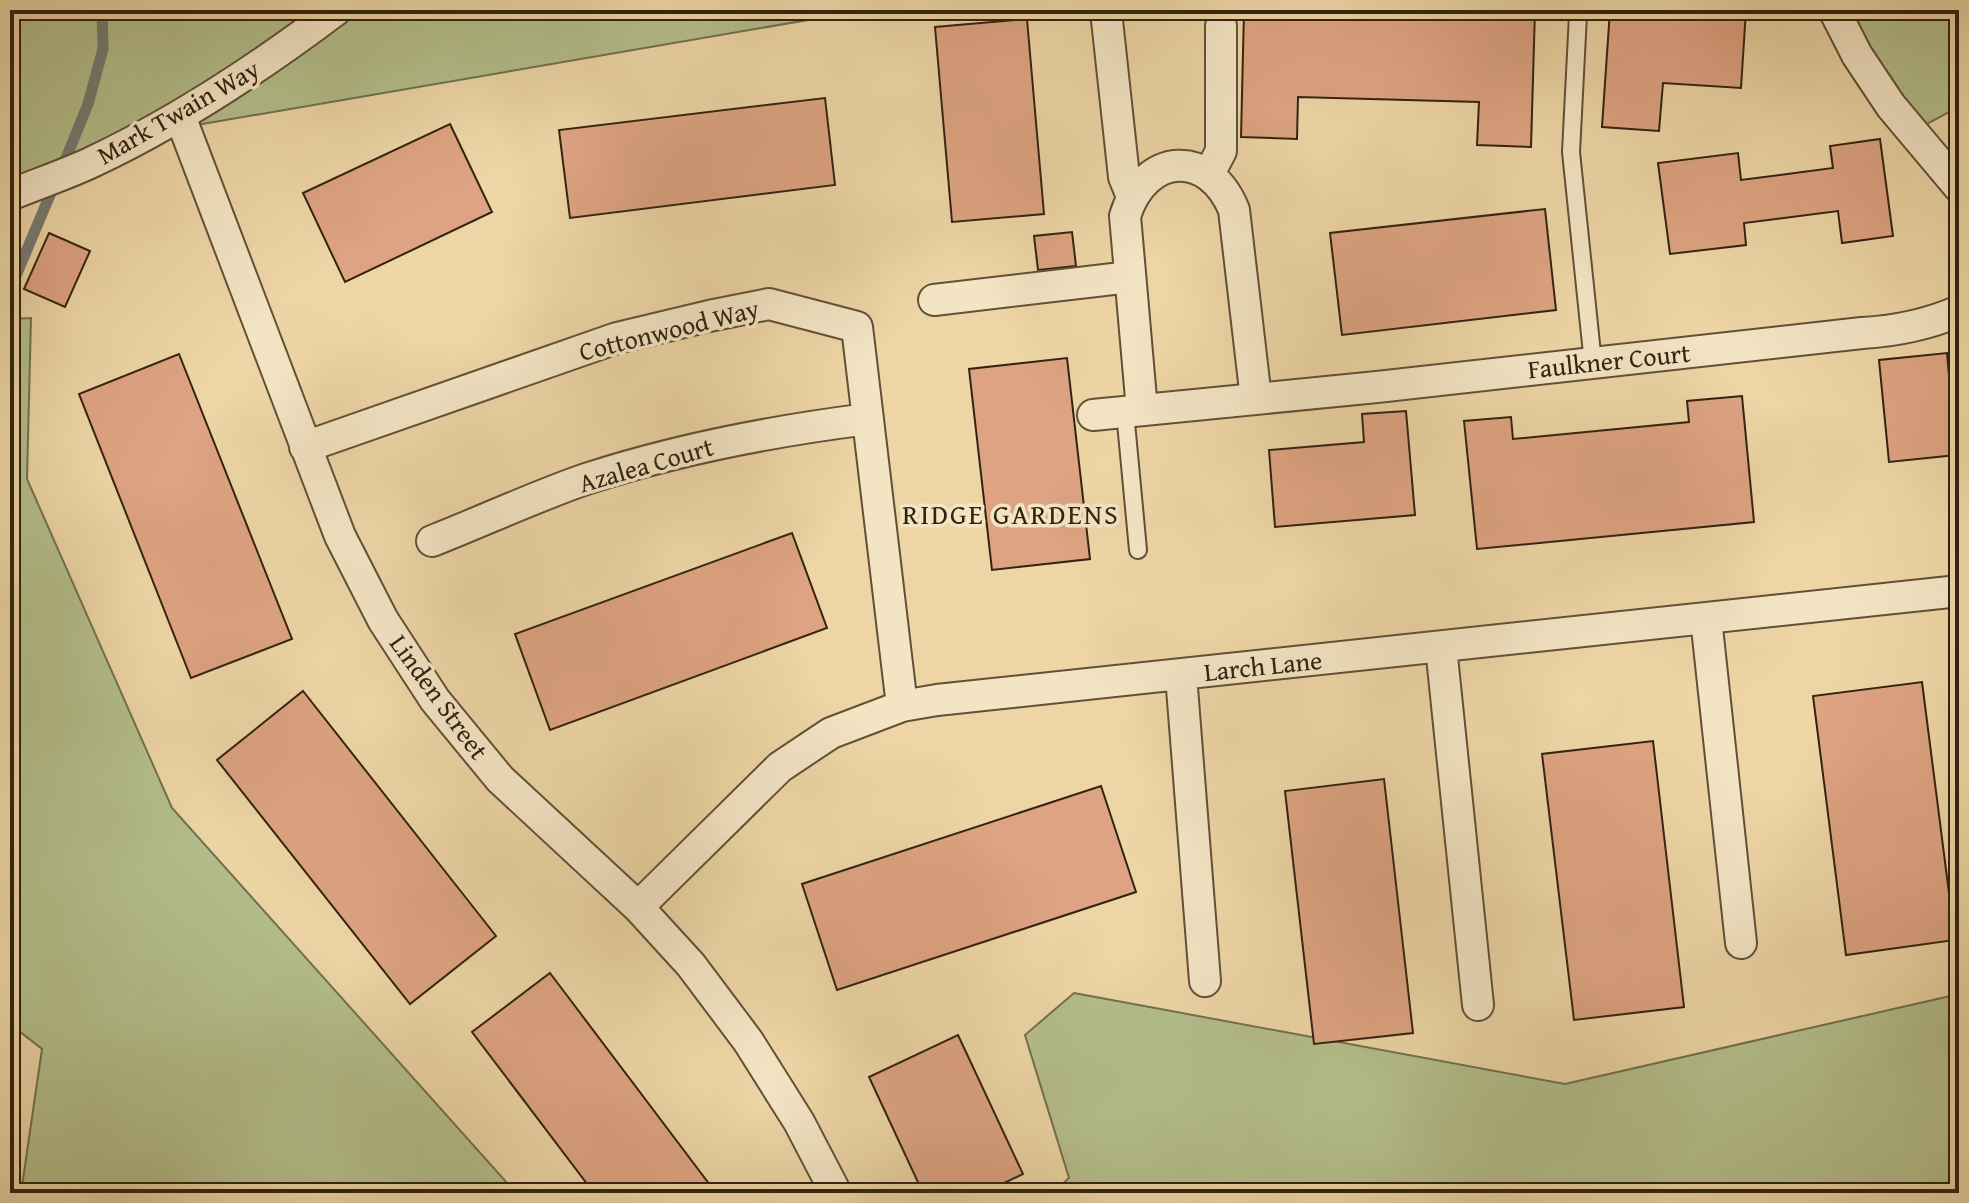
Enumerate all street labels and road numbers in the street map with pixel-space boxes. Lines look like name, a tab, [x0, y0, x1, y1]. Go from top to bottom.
street label: Mark Twain Way	[89, 49, 266, 174]
street label: Cottonwood Way	[575, 288, 763, 371]
street label: Faulkner Court	[1526, 333, 1692, 388]
street label: Azalea Court	[574, 427, 718, 502]
street label: Linden Street	[380, 626, 498, 768]
street label: Larch Lane	[1202, 640, 1324, 691]

